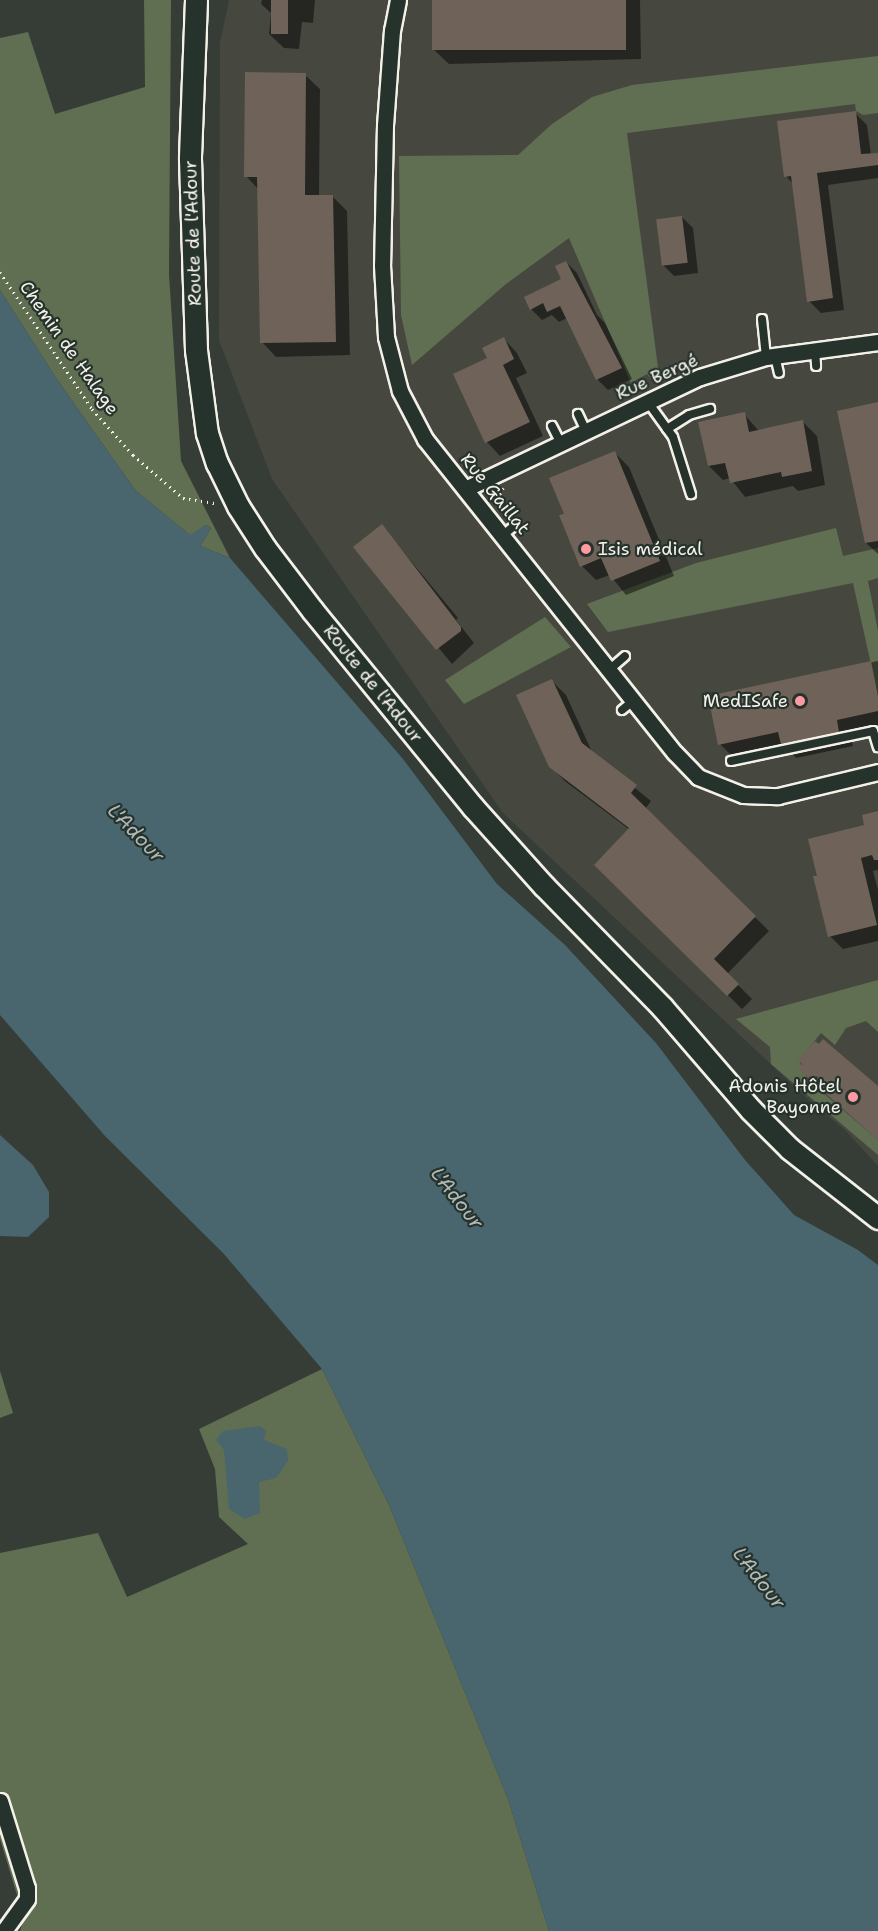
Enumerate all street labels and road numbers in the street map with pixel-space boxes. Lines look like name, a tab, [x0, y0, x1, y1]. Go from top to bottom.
street label: Route de l'Adour	[180, 160, 206, 306]
street label: Chemin de Halage	[15, 277, 123, 419]
street label: Rue Bergé	[613, 349, 701, 405]
street label: Rue Gaillat	[456, 449, 534, 539]
street label: Route de l'Adour	[319, 621, 427, 747]

